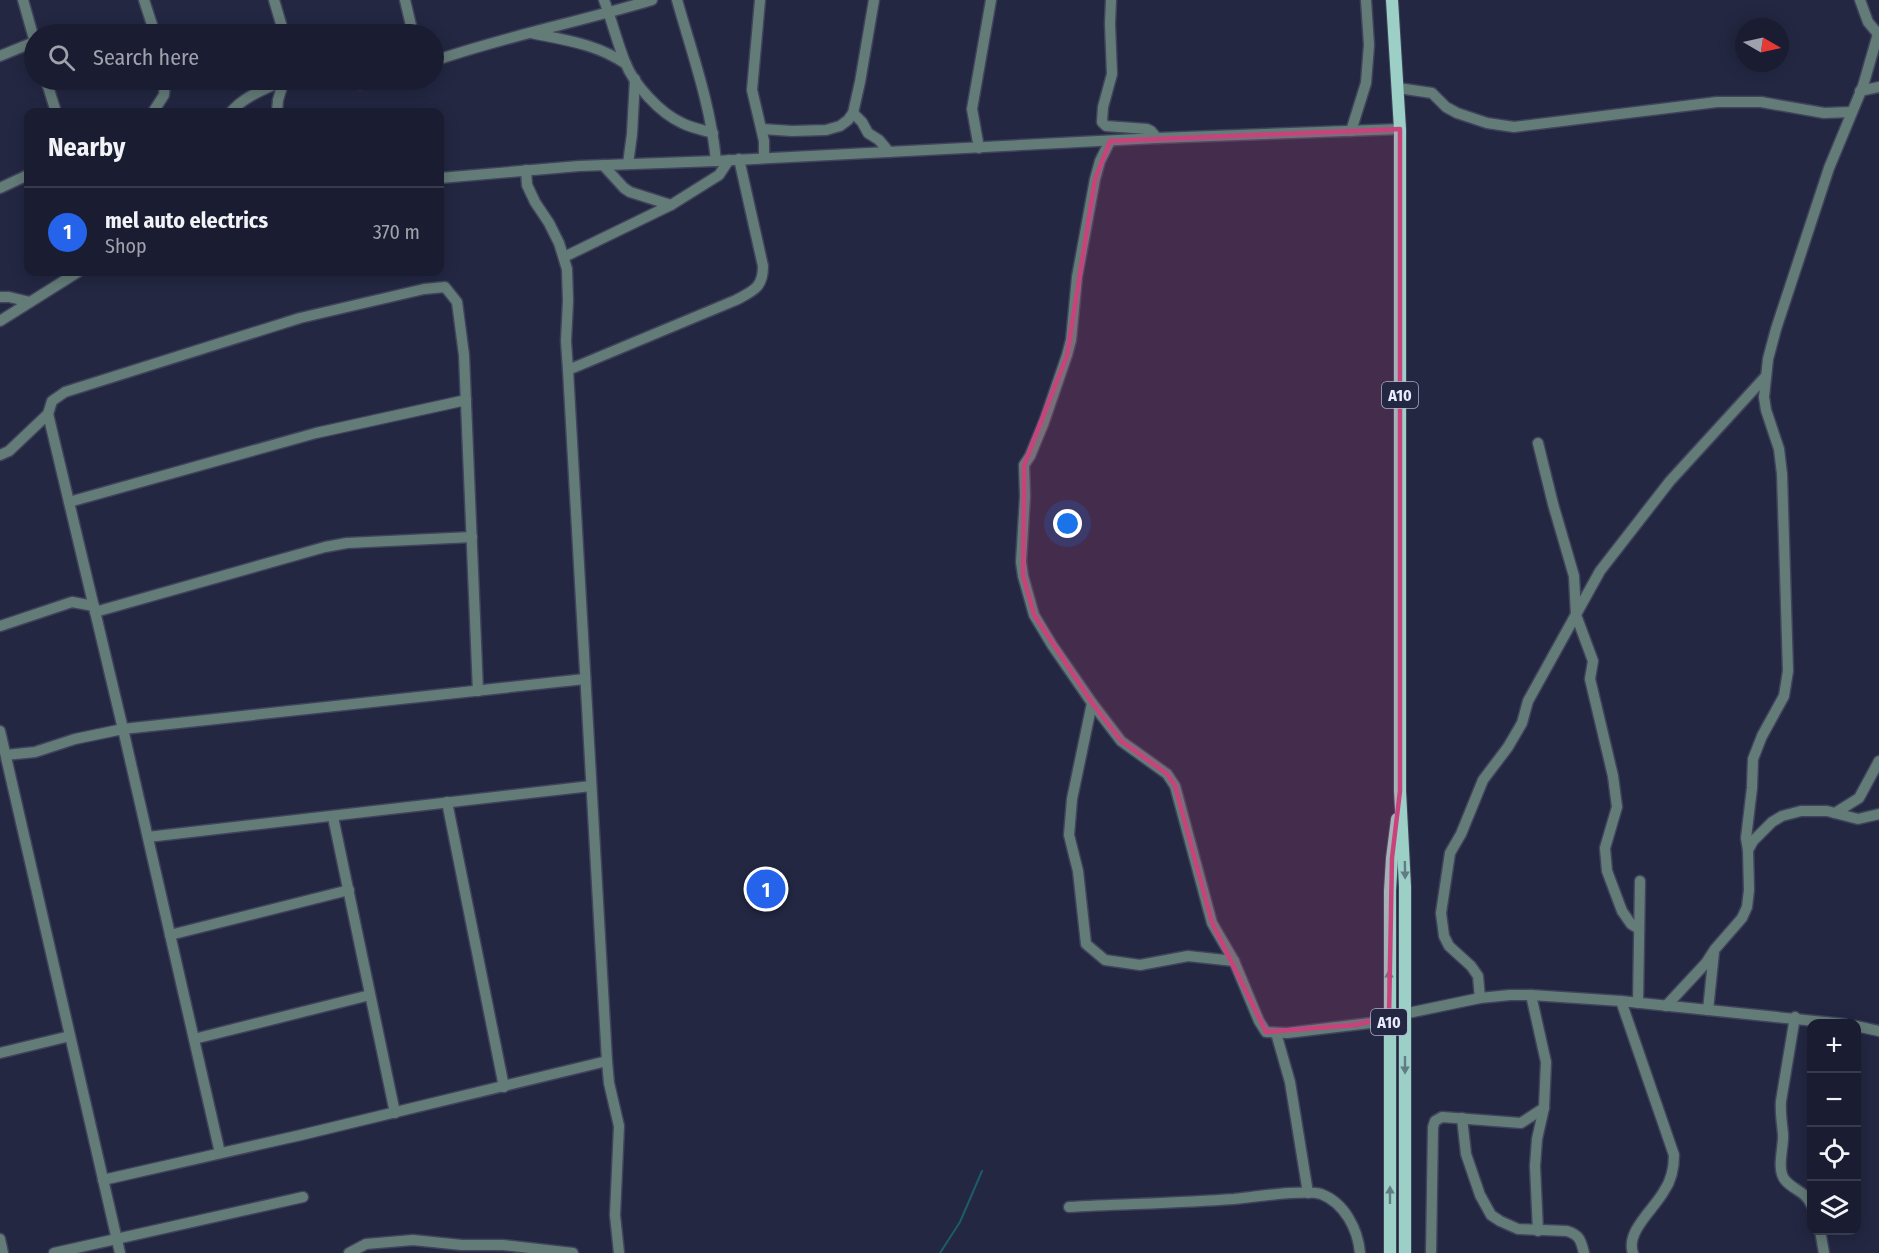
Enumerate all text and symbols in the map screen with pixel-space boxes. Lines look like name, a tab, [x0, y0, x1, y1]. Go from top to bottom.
north arrow	[1735, 18, 1789, 72]
search box	[24, 24, 444, 90]
icon: search	[45, 41, 78, 74]
text: Search here	[93, 44, 199, 71]
text: Nearby	[48, 132, 125, 163]
text: mel auto electrics	[105, 207, 268, 234]
text: 1	[63, 220, 72, 244]
text: 370 m	[373, 220, 420, 244]
text: Shop	[105, 234, 147, 258]
road number: A10	[1382, 382, 1418, 408]
your location	[1053, 509, 1082, 538]
one-way arrow	[1400, 860, 1410, 879]
pin: 1	[746, 866, 786, 912]
one-way arrow	[1384, 969, 1394, 988]
road number: A10	[1371, 1009, 1407, 1035]
map controls	[1807, 1019, 1861, 1235]
button: +	[1807, 1019, 1861, 1073]
one-way arrow	[1400, 1055, 1410, 1074]
button: −	[1807, 1073, 1861, 1127]
button: locate	[1807, 1127, 1861, 1181]
button: layers	[1807, 1181, 1861, 1235]
one-way arrow	[1385, 1185, 1395, 1204]

